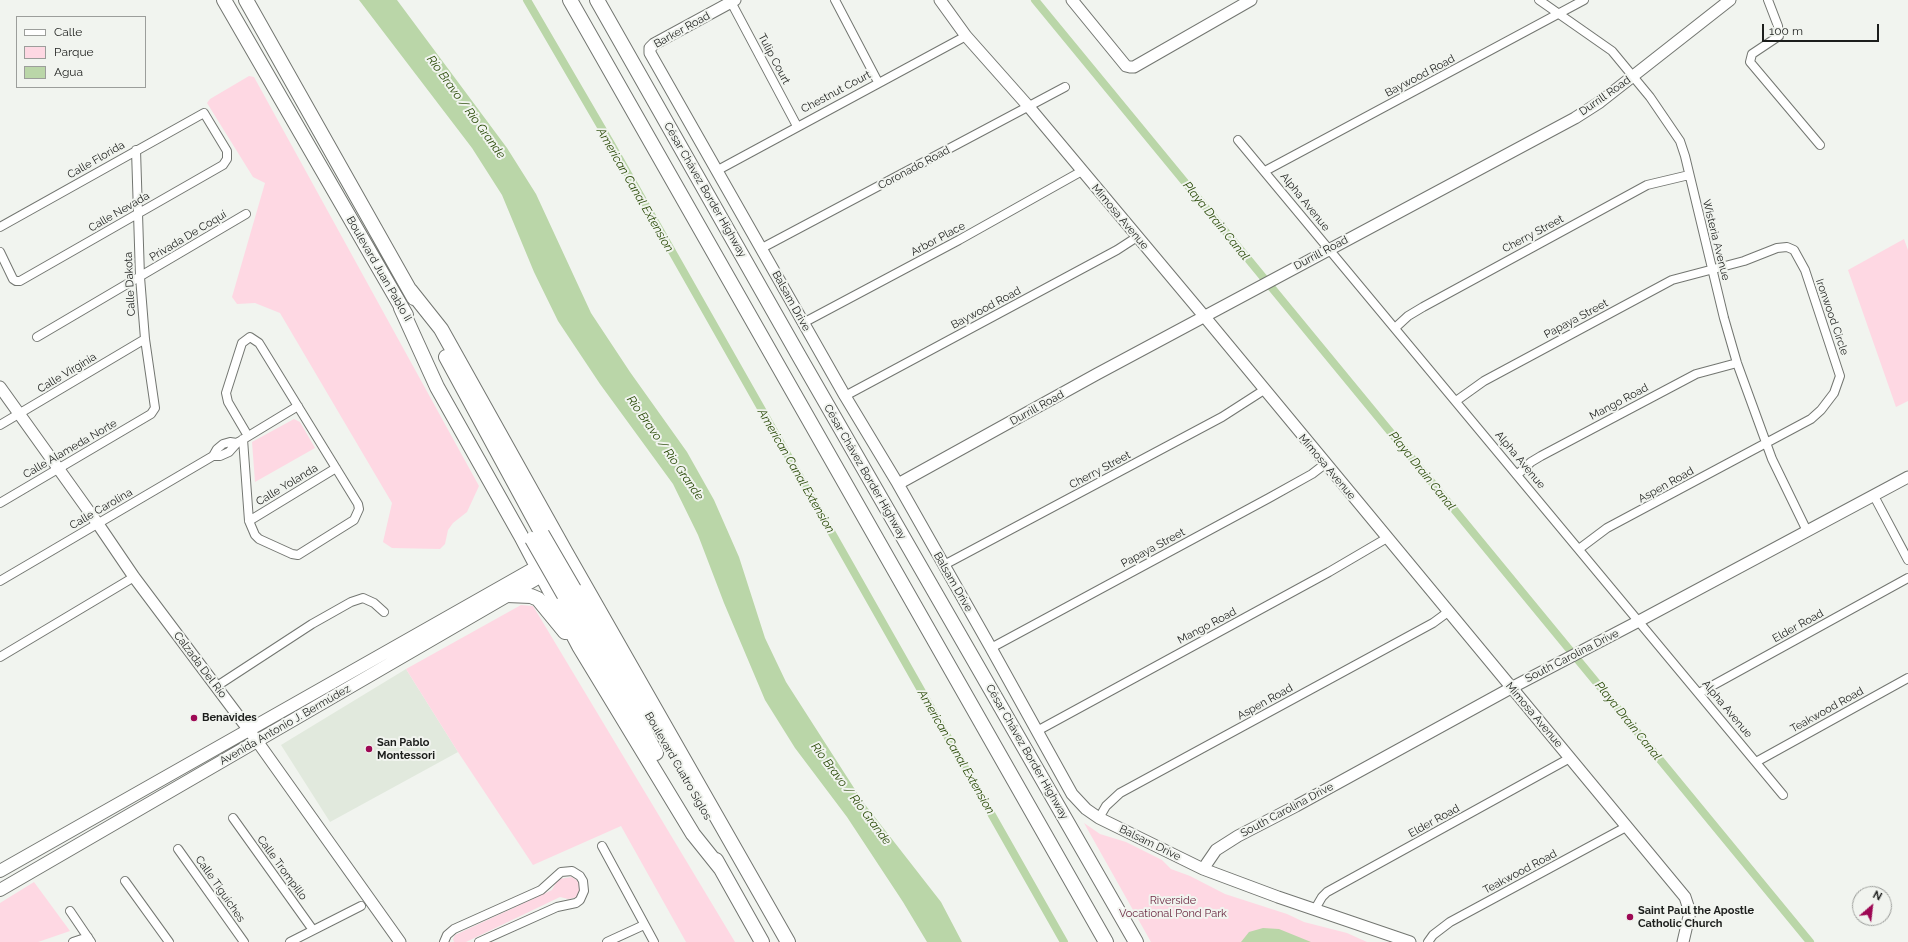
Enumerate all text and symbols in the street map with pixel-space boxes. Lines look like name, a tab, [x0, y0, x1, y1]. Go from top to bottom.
street label: Barker Road	[652, 9, 712, 51]
legend	[16, 16, 146, 88]
scale bar	[1764, 16, 1881, 42]
text: 100 m	[1769, 24, 1803, 38]
text: Calle	[54, 25, 82, 39]
street label: Tulip Court	[755, 31, 793, 87]
text: Parque	[54, 45, 94, 59]
street label: Baywood Road	[1383, 52, 1457, 100]
water label: Río Bravo / Rio Grande	[424, 53, 508, 161]
text: Agua	[54, 65, 83, 79]
street label: Chestnut Court	[799, 68, 873, 116]
street label: Durrill Road	[1577, 73, 1633, 119]
street label: César Chávez Border Highway	[661, 120, 749, 260]
water label: American Canal Extension	[593, 125, 677, 255]
street label: Calle Florida	[65, 138, 127, 182]
street label: Coronado Road	[876, 144, 952, 192]
street label: Alpha Avenue	[1278, 170, 1332, 234]
water label: Playa Drain Canal	[1180, 179, 1252, 263]
street label: Mimosa Avenue	[1089, 182, 1151, 252]
street label: Calle Nevada	[86, 189, 152, 235]
street label: Wisteria Avenue	[1700, 198, 1732, 282]
street label: Privada De Coquí	[147, 208, 229, 264]
street label: Cherry Street	[1500, 212, 1566, 256]
street label: Boulevard Juan Pablo II	[344, 214, 414, 324]
street label: Arbor Place	[909, 219, 967, 259]
street label: Durrill Road	[1292, 233, 1350, 273]
street label: Calle Dakota	[122, 252, 138, 316]
street label: Balsam Drive	[769, 269, 813, 333]
street label: Ironwood Circle	[1813, 277, 1851, 357]
street label: Baywood Road	[949, 284, 1023, 332]
street label: Papaya Street	[1542, 297, 1610, 341]
street label: Calle Virginia	[35, 350, 99, 396]
street label: Mango Road	[1587, 381, 1651, 423]
street label: Durrill Road	[1008, 388, 1066, 428]
water label: Río Bravo / Rio Grande	[624, 393, 706, 503]
street label: César Chávez Border Highway	[821, 402, 909, 542]
water label: American Canal Extension	[754, 406, 838, 536]
street label: Calle Alameda Norte	[21, 417, 119, 481]
water label: Playa Drain Canal	[1386, 429, 1458, 513]
street label: Alpha Avenue	[1492, 429, 1548, 491]
street label: Mimosa Avenue	[1296, 432, 1358, 502]
street label: Cherry Street	[1067, 448, 1133, 492]
street label: Calle Yolanda	[254, 461, 320, 509]
street label: Aspen Road	[1636, 464, 1696, 506]
street label: Calle Carolina	[67, 486, 135, 532]
street label: Papaya Street	[1119, 526, 1187, 570]
street label: Balsam Drive	[931, 550, 975, 614]
street label: Mango Road	[1175, 605, 1239, 647]
street label: Elder Road	[1770, 607, 1826, 645]
street label: South Carolina Drive	[1523, 627, 1621, 685]
street label: Calzada Del Río	[171, 629, 229, 701]
street label: Alpha Avenue	[1699, 678, 1755, 740]
water label: Playa Drain Canal	[1592, 679, 1664, 763]
street label: Mimosa Avenue	[1503, 680, 1565, 750]
street label: Aspen Road	[1235, 681, 1295, 723]
street label: Avenida Antonio J. Bermúdez	[217, 682, 353, 768]
street label: César Chávez Border Highway	[983, 682, 1071, 822]
street label: Teakwood Road	[1788, 684, 1866, 736]
water label: American Canal Extension	[914, 687, 998, 817]
street label: Boulevard Cuatro Siglos	[642, 710, 714, 822]
place label: Benavides	[202, 711, 257, 725]
marker: Benavides	[189, 713, 199, 723]
place label: San Pablo Montessori	[377, 736, 435, 762]
water label: Río Bravo / Rio Grande	[808, 740, 894, 848]
marker: San Pablo Montessori	[364, 744, 374, 754]
street label: South Carolina Drive	[1238, 780, 1336, 840]
street label: Elder Road	[1406, 802, 1462, 840]
street label: Balsam Drive	[1117, 822, 1183, 864]
street label: Calle Trompillo	[254, 833, 310, 903]
street label: Teakwood Road	[1481, 847, 1559, 897]
street label: Calle Tiguiches	[192, 853, 248, 925]
north arrow	[1852, 886, 1892, 926]
text: N	[1871, 888, 1884, 904]
park label: Riverside Vocational Pond Park	[1119, 894, 1227, 920]
place label: Saint Paul the Apostle Catholic Church	[1638, 904, 1754, 930]
marker: Saint Paul the Apostle Catholic Church	[1625, 912, 1635, 922]

